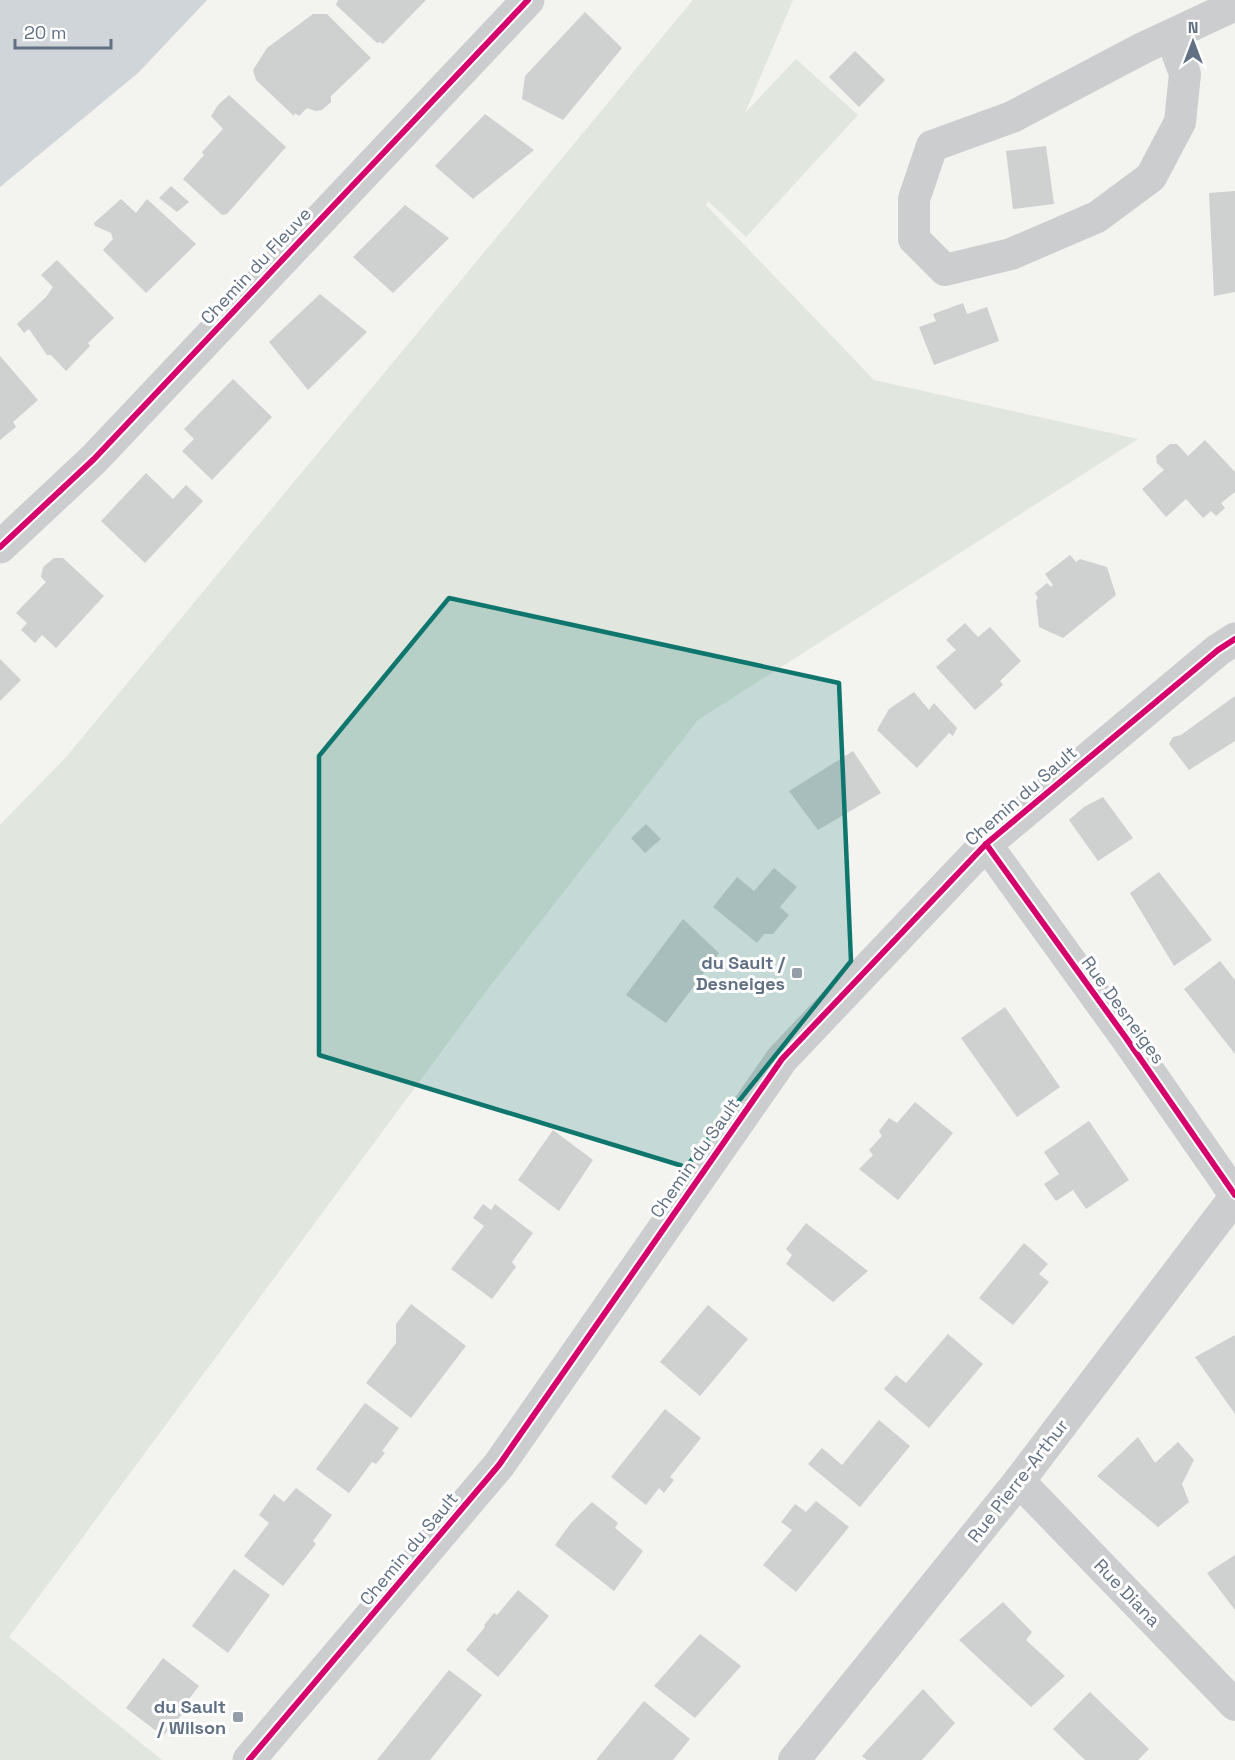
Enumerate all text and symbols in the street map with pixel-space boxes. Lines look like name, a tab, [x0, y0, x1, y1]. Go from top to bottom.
scale bar	[15, 12, 111, 50]
north arrow	[1163, 12, 1223, 72]
text: N	[1188, 17, 1198, 38]
text: 20 m	[24, 21, 67, 44]
street label: Chemin du Fleuve	[195, 202, 316, 329]
street label: Chemin du Sault	[960, 741, 1081, 851]
place label: du Sault / Desneiges	[696, 951, 786, 995]
street label: Rue Desneiges	[1077, 951, 1170, 1068]
marker: du Sault / Desneiges	[790, 966, 804, 980]
street label: Chemin du Sault	[645, 1093, 744, 1222]
street label: Rue Pierre-Arthur	[962, 1414, 1073, 1547]
street label: Chemin du Sault	[355, 1487, 463, 1610]
street label: Rue Diana	[1089, 1554, 1165, 1631]
place label: du Sault / Wilson	[154, 1695, 226, 1739]
marker: du Sault / Wilson	[231, 1710, 245, 1724]

